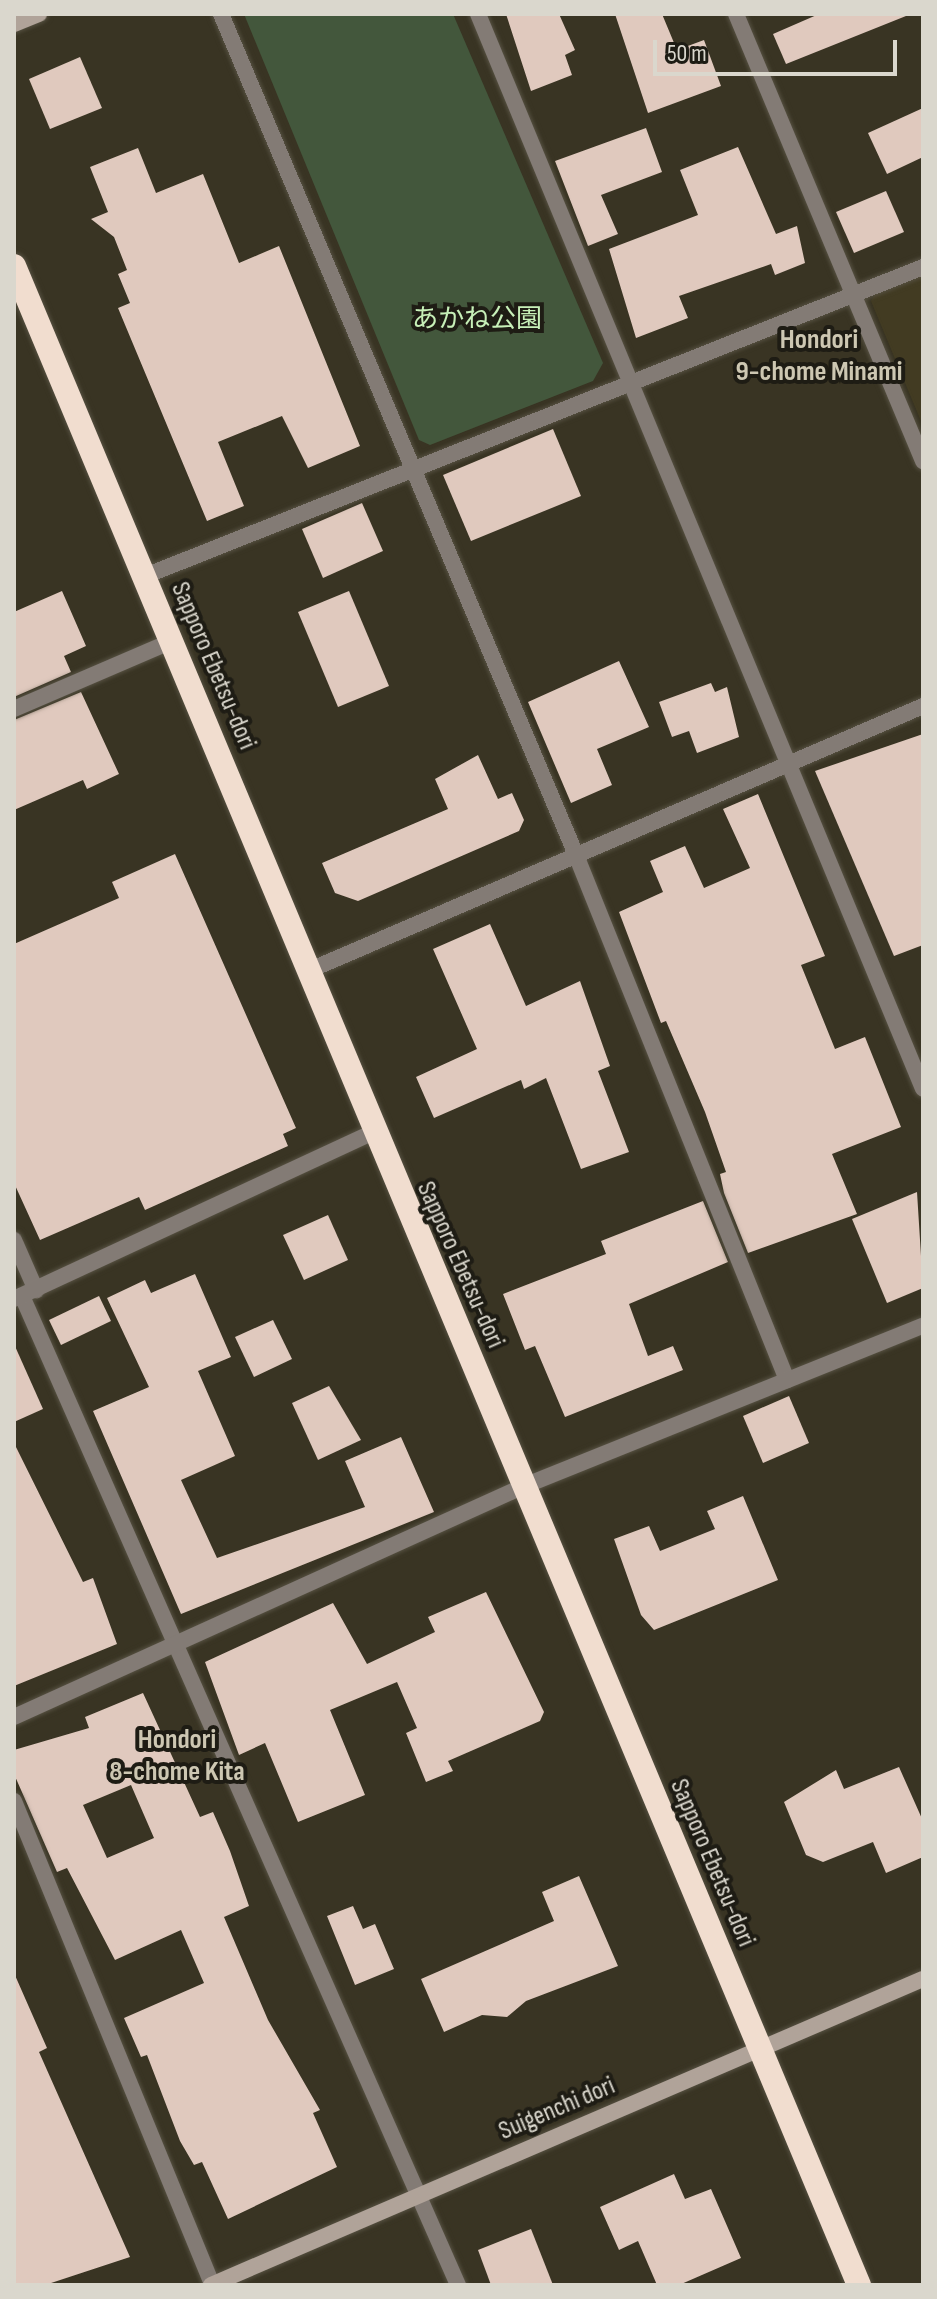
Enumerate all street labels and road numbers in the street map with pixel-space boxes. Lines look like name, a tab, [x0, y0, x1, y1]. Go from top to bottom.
street label: Sapporo Ebetsu-dori	[164, 578, 262, 754]
street label: Sapporo Ebetsu-dori	[409, 1177, 511, 1353]
street label: Sapporo Ebetsu-dori	[663, 1775, 761, 1951]
street label: Suigenchi dori	[494, 2071, 620, 2147]

